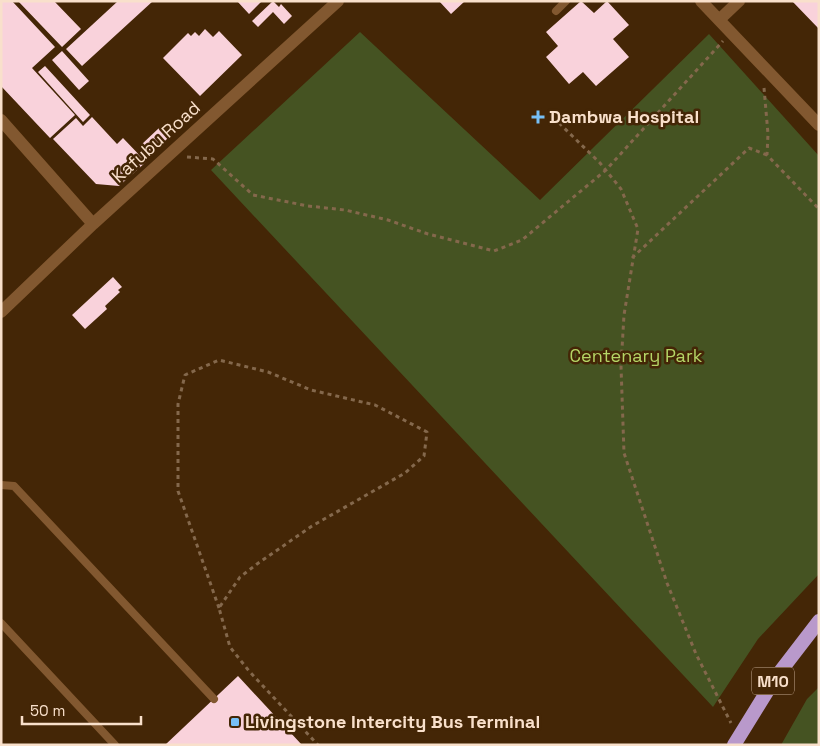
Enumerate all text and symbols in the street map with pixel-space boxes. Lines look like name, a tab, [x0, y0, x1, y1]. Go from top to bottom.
street label: Kafubu Road	[107, 96, 205, 187]
place label: Dambwa Hospital	[549, 105, 699, 128]
marker: Dambwa Hospital	[531, 110, 545, 124]
park label: Centenary Park	[570, 344, 703, 367]
road number: M10	[752, 668, 794, 694]
scale bar	[22, 694, 141, 726]
text: 50 m	[30, 701, 65, 720]
place label: Livingstone Intercity Bus Terminal	[245, 710, 540, 733]
marker: Livingstone Intercity Bus Terminal	[229, 716, 241, 728]

